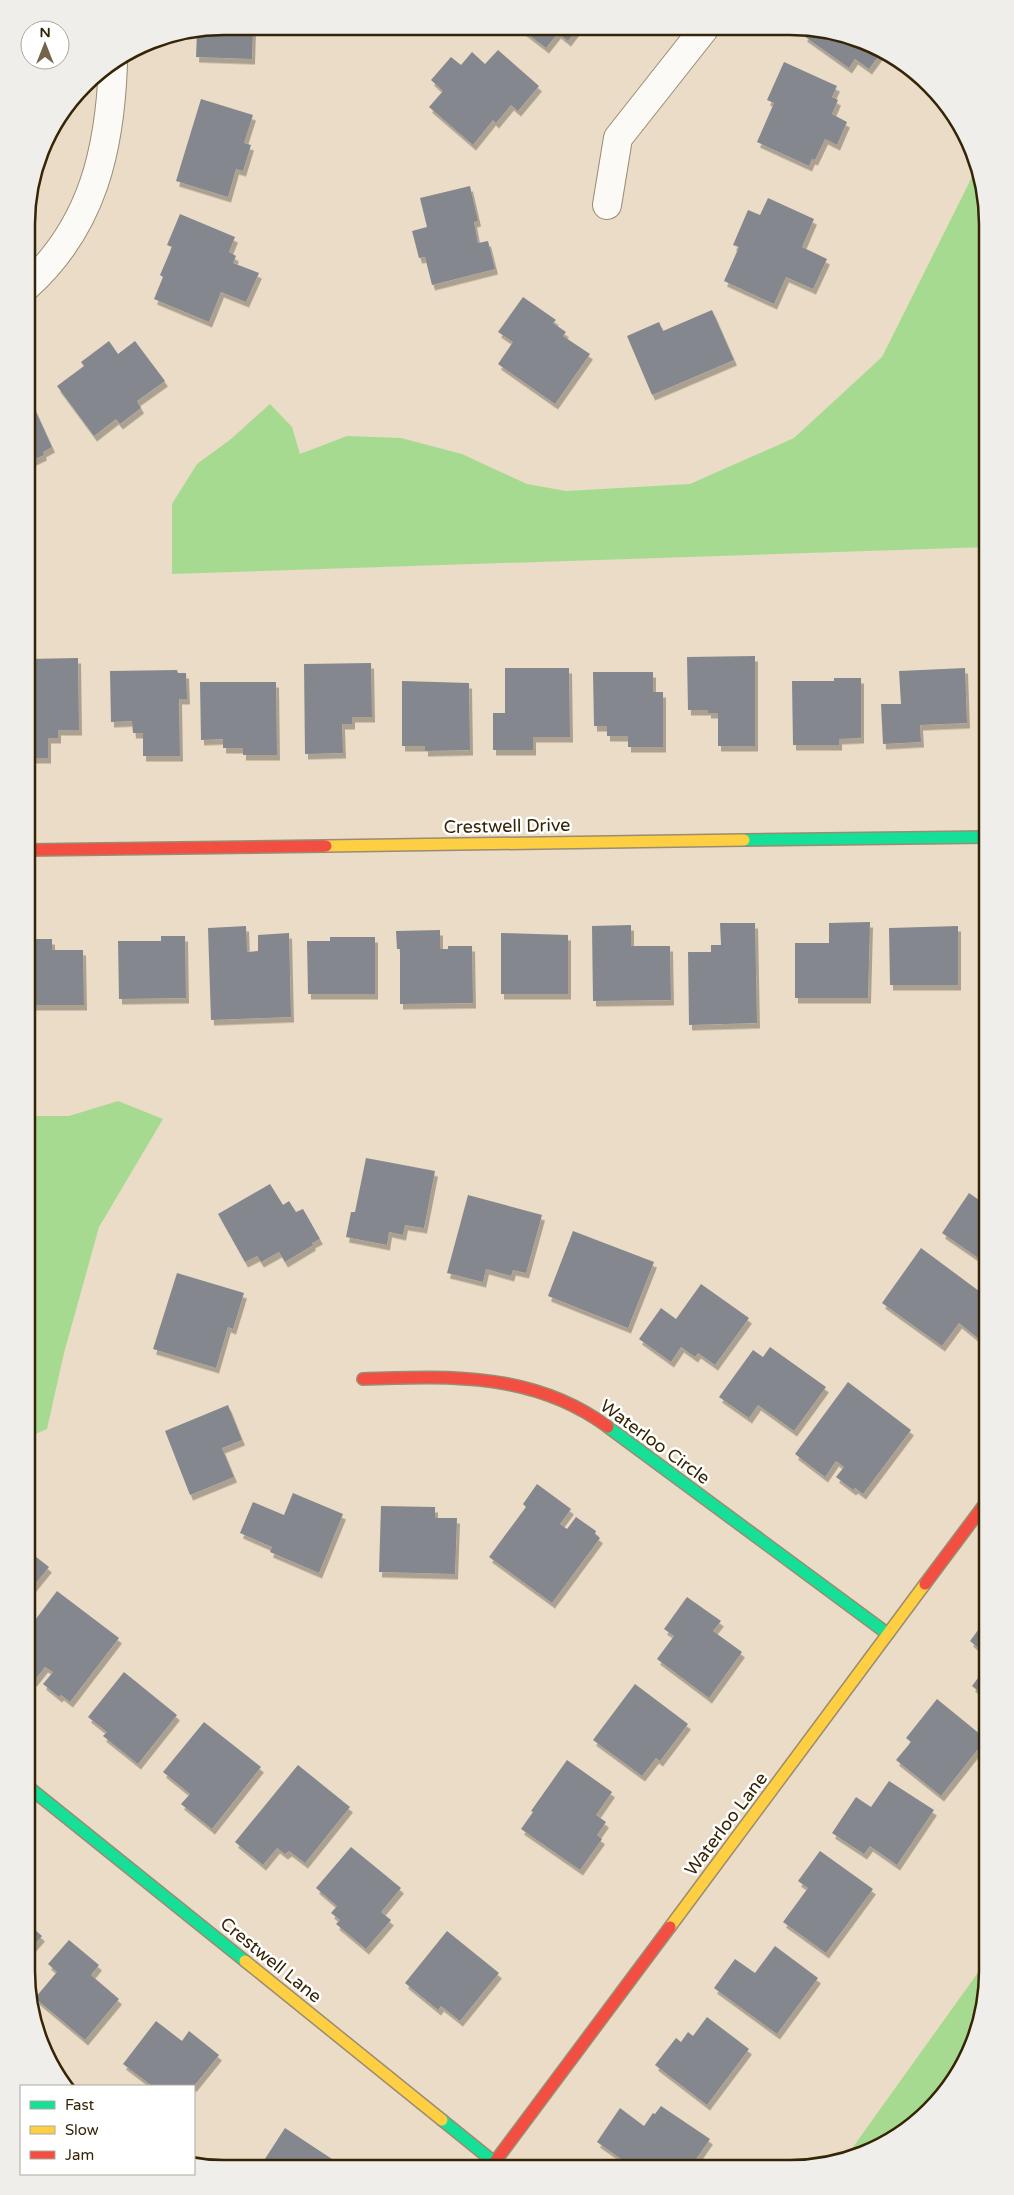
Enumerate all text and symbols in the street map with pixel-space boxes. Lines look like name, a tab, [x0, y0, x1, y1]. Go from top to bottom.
north arrow	[20, 20, 70, 70]
text: N	[39, 24, 51, 41]
street label: Crestwell Drive	[443, 814, 571, 838]
street label: Waterloo Circle	[596, 1395, 714, 1489]
street label: Waterloo Lane	[680, 1768, 772, 1880]
street label: Crestwell Lane	[216, 1912, 326, 2008]
legend	[20, 2085, 195, 2175]
text: Fast	[65, 2096, 95, 2114]
text: Slow	[65, 2121, 99, 2139]
text: Jam	[65, 2146, 94, 2164]

